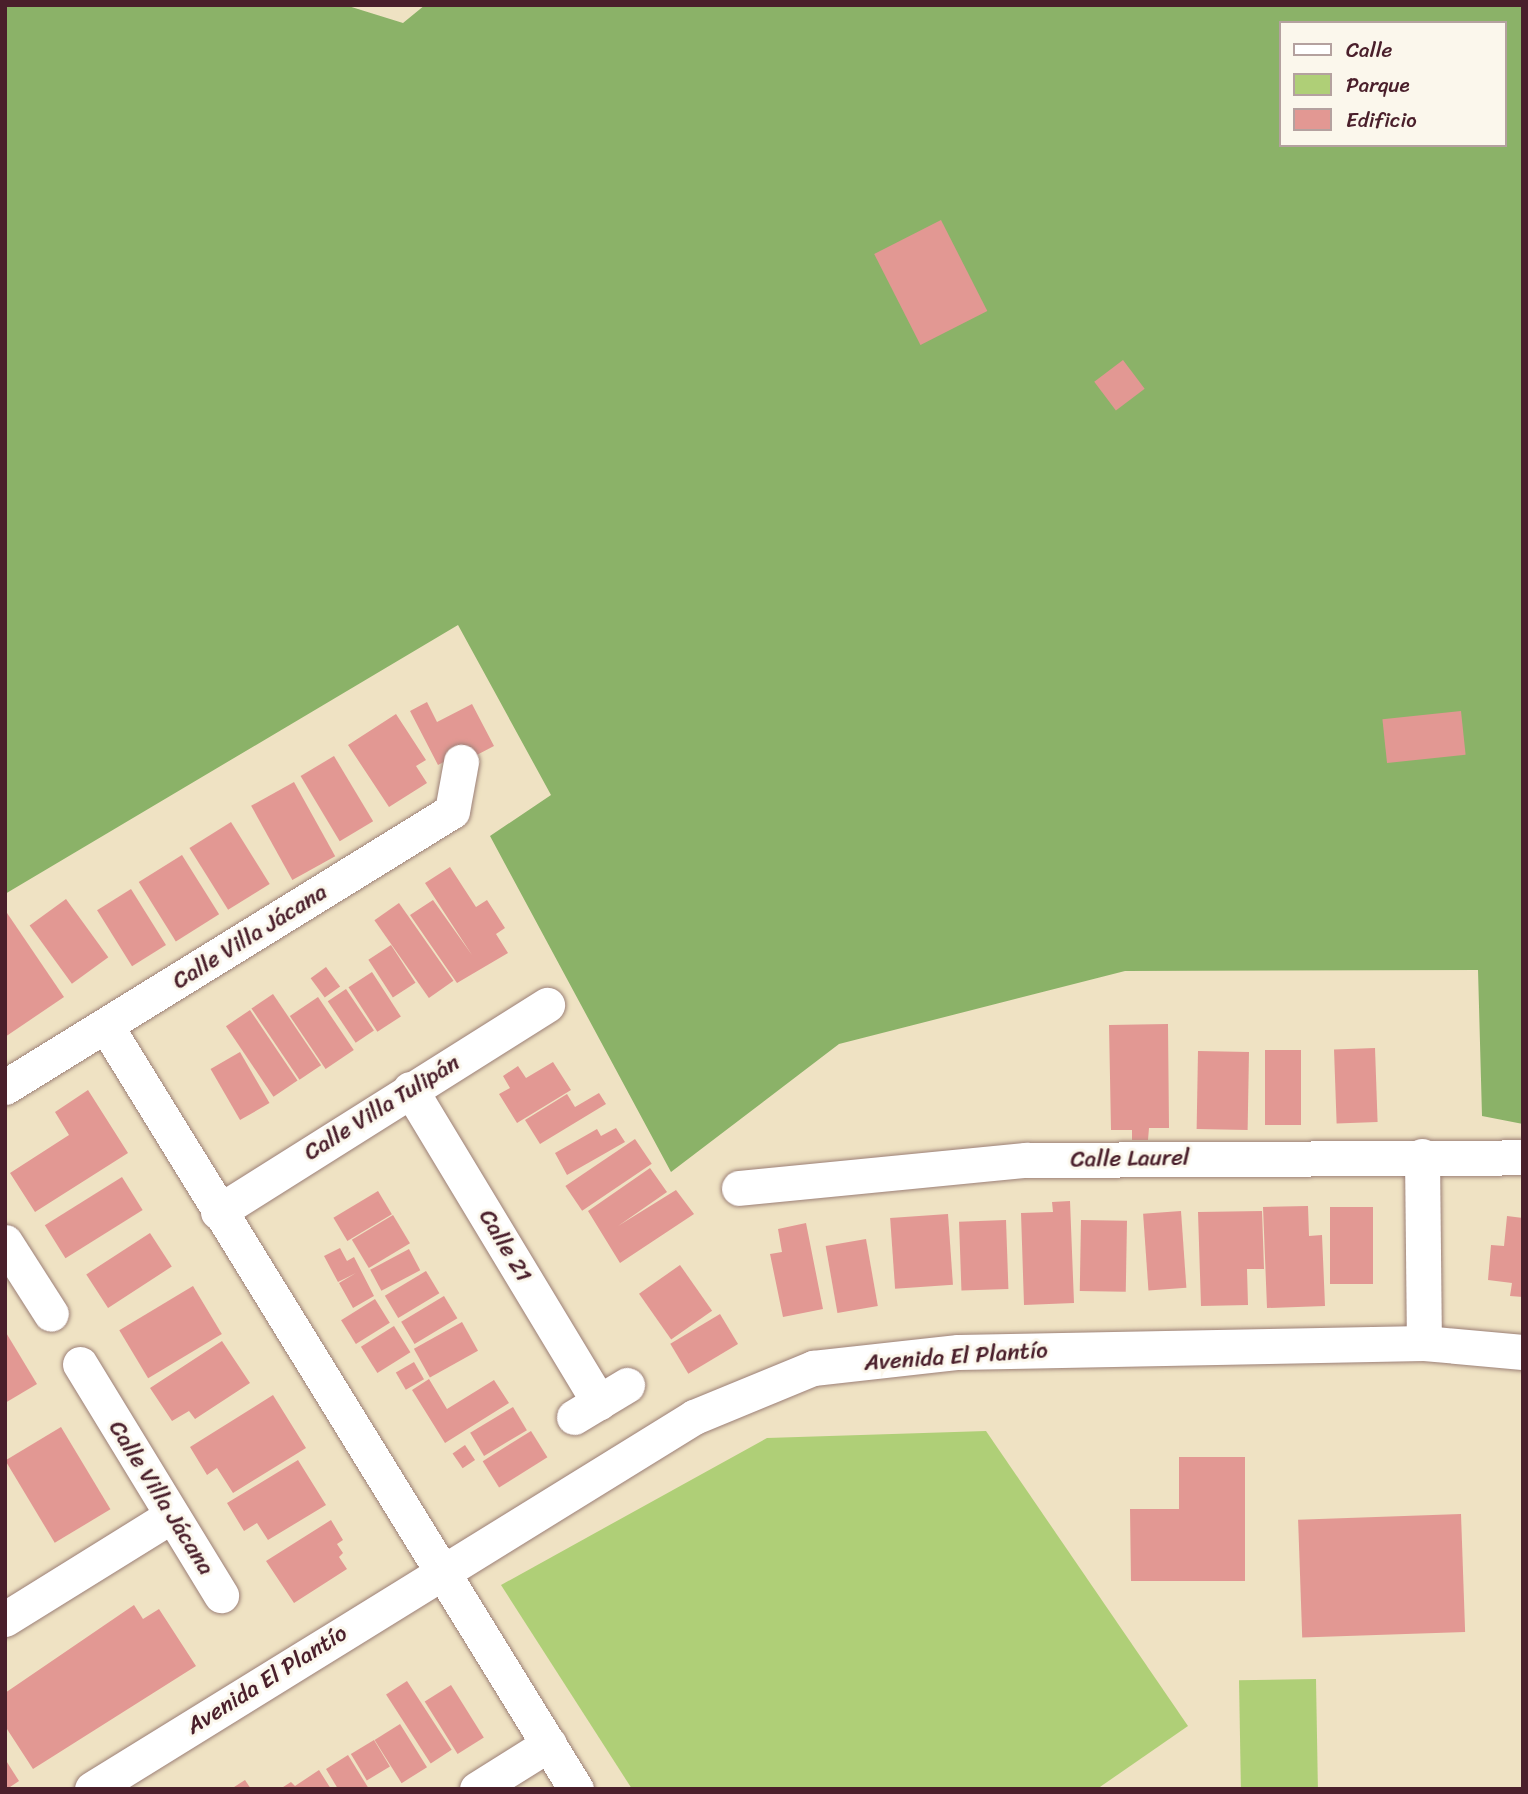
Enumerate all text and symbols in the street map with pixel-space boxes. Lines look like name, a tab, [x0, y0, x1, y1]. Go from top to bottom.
legend	[1280, 21, 1507, 147]
text: Calle	[1346, 31, 1392, 69]
text: Parque	[1346, 66, 1410, 104]
text: Edificio	[1346, 101, 1417, 139]
street label: Calle Villa Jácana	[168, 878, 332, 996]
street label: Calle Villa Tulipán	[299, 1049, 465, 1167]
street label: Calle Laurel	[1071, 1144, 1189, 1174]
street label: Calle 21	[473, 1205, 537, 1287]
street label: Avenida El Plantío	[864, 1337, 1048, 1377]
street label: Calle Villa Jácana	[102, 1416, 220, 1580]
street label: Avenida El Plantío	[182, 1620, 352, 1740]

